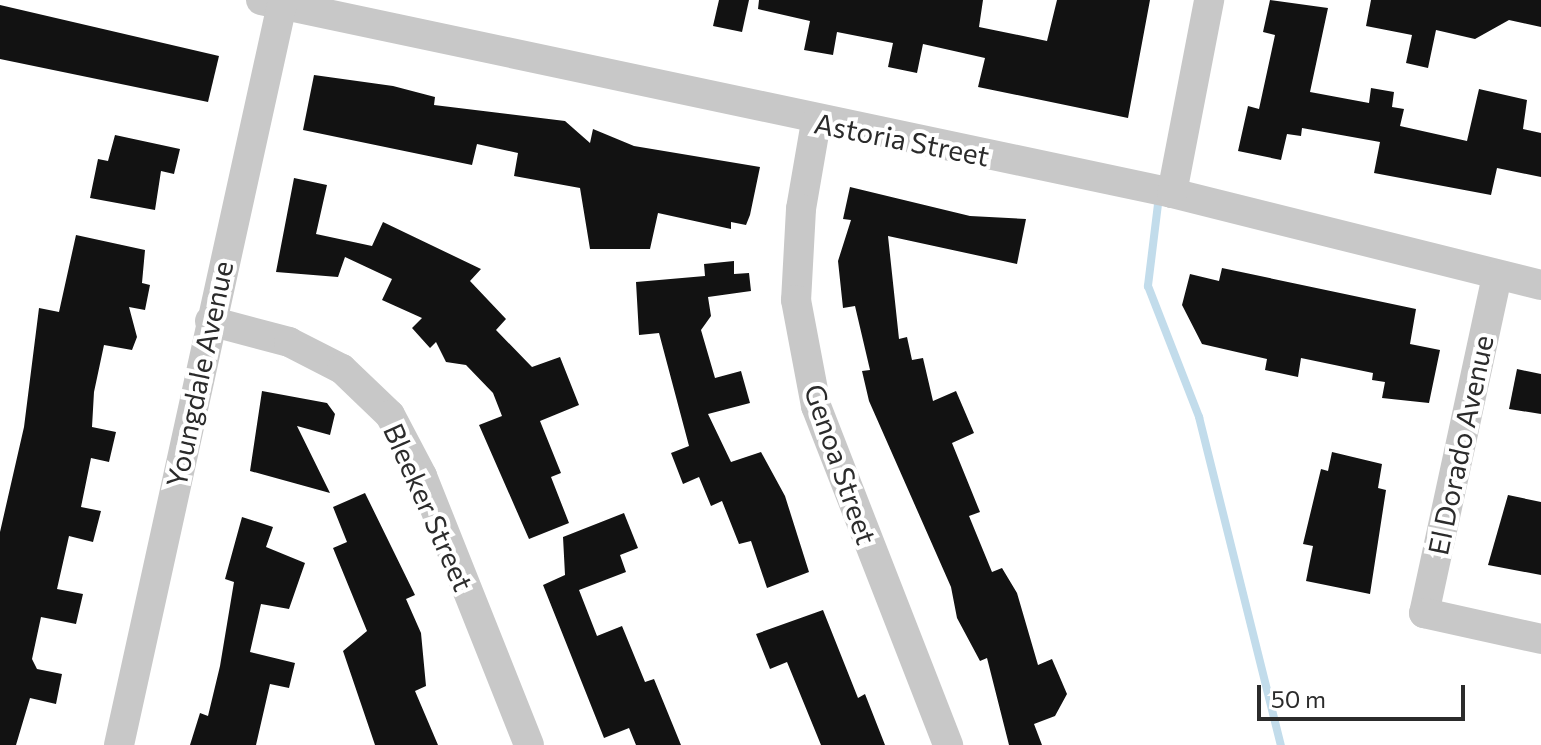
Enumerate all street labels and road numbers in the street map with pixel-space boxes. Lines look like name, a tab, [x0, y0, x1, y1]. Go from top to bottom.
street label: Astoria Street	[812, 106, 992, 172]
street label: Youngdale Avenue	[159, 258, 239, 490]
street label: El Dorado Avenue	[1420, 332, 1500, 558]
street label: Genoa Street	[798, 379, 884, 549]
street label: Bleeker Street	[377, 418, 481, 596]

